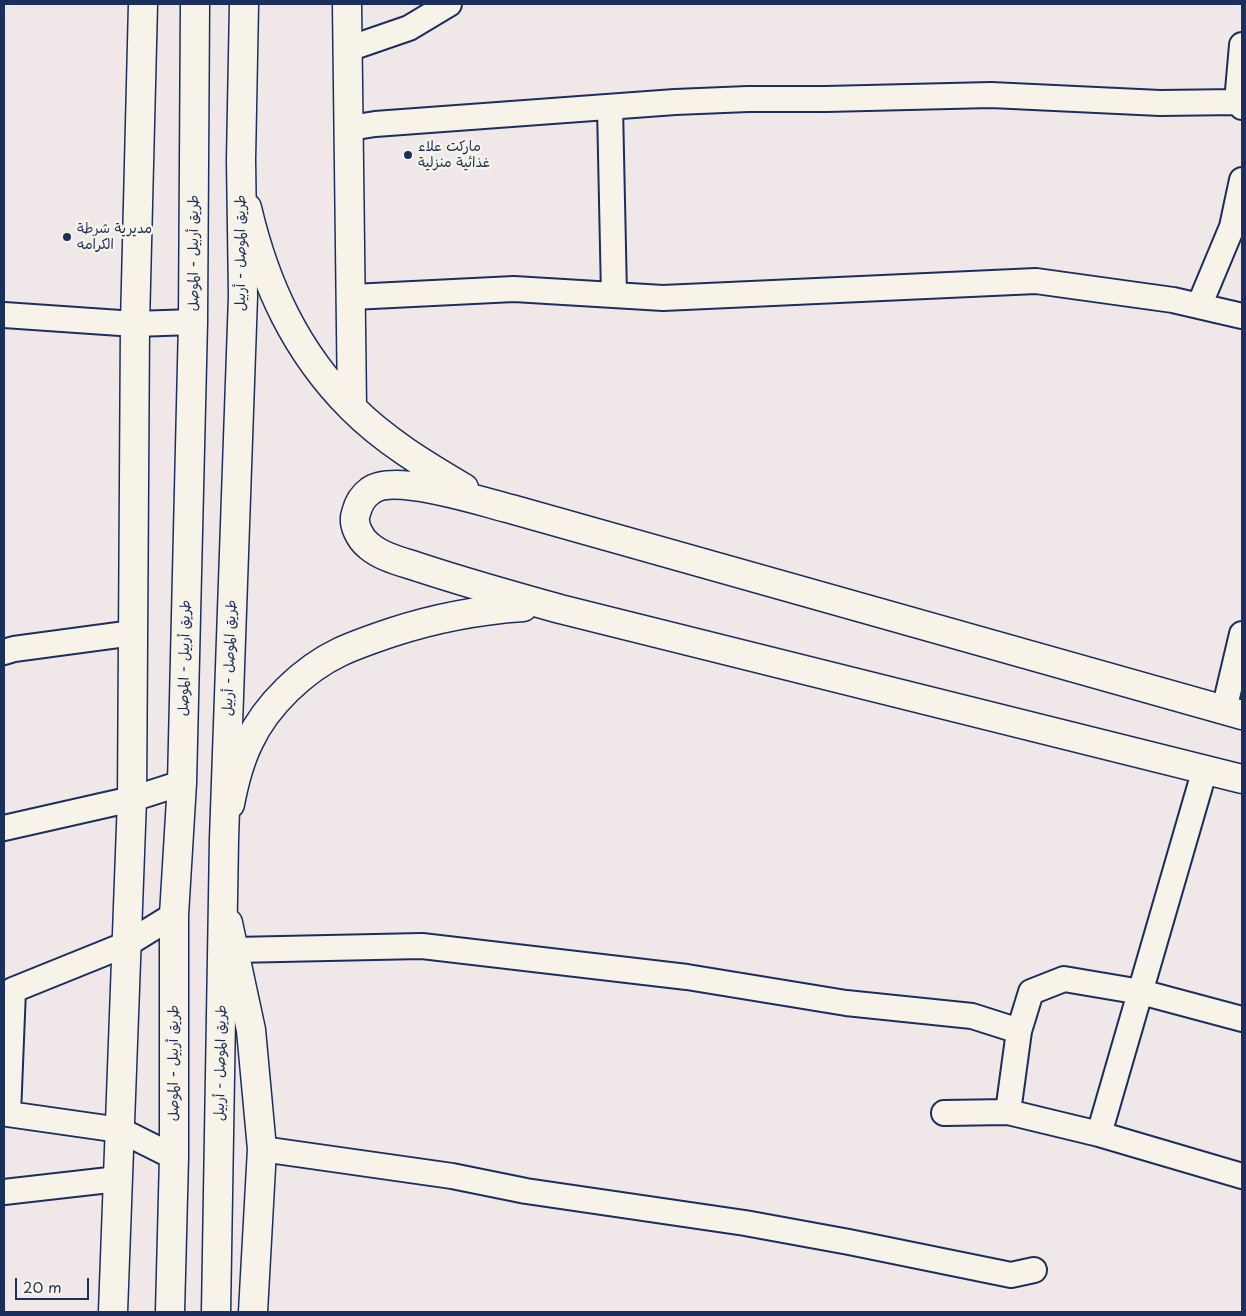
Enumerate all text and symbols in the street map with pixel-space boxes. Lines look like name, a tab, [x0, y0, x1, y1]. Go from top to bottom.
place label: ماركت علاء غذائية منزلية	[418, 139, 490, 172]
marker: ماركت علاء غذائية منزلية	[402, 149, 414, 161]
street label: طريق أربيل - الموصل	[186, 195, 202, 311]
street label: طريق الموصل - أربيل	[233, 195, 249, 311]
place label: مديرية شرطة الكرامه	[77, 221, 152, 253]
marker: مديرية شرطة الكرامه	[61, 231, 73, 243]
street label: طريق أربيل - الموصل	[176, 600, 194, 716]
street label: طريق الموصل - أربيل	[220, 600, 240, 716]
street label: طريق أربيل - الموصل	[166, 1005, 182, 1121]
street label: طريق الموصل - أربيل	[212, 1005, 230, 1121]
scale bar	[18, 1268, 91, 1300]
text: 20 m	[23, 1275, 62, 1298]

